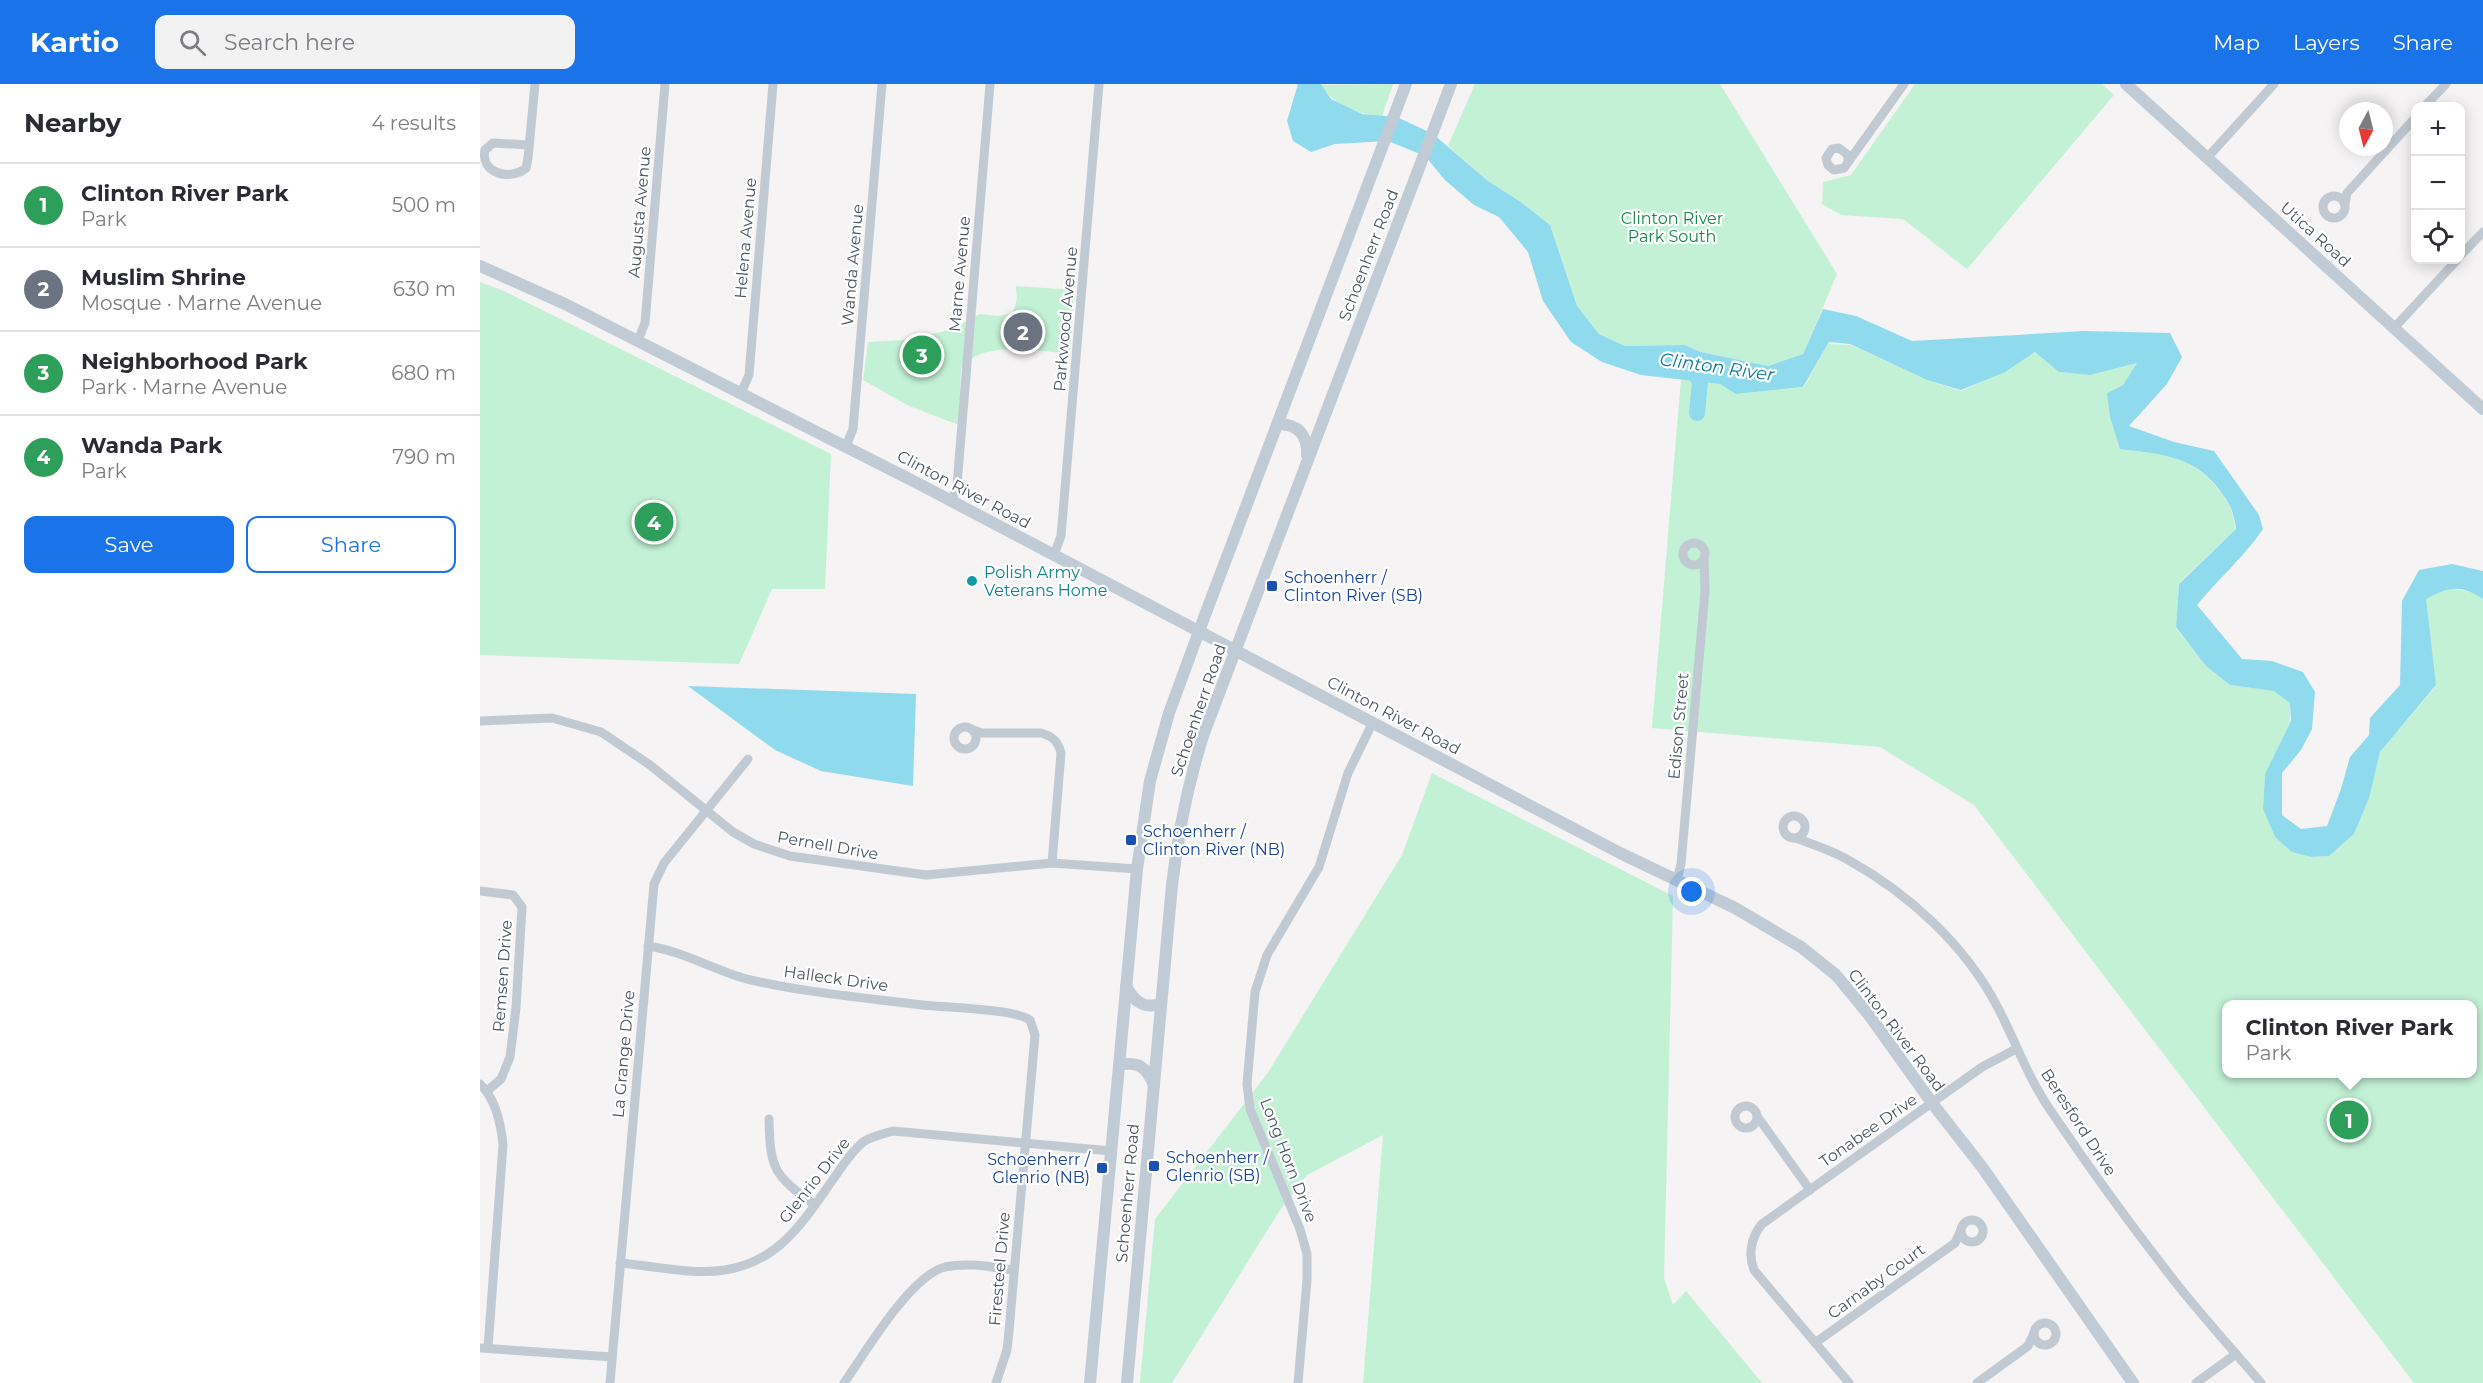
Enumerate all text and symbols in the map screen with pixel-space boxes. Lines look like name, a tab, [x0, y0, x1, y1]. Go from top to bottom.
search box	[155, 15, 575, 69]
text: Kartio	[30, 25, 119, 59]
icon: search	[176, 26, 209, 59]
text: Search here	[224, 29, 355, 56]
text: Map	[2213, 30, 2260, 55]
text: Layers	[2293, 30, 2360, 55]
text: Share	[2393, 30, 2453, 55]
north arrow	[2339, 102, 2393, 156]
map controls	[2411, 102, 2465, 264]
button: +	[2411, 102, 2465, 156]
text: Nearby	[24, 107, 121, 139]
text: 4 results	[371, 111, 456, 135]
street label: Augusta Avenue	[624, 146, 655, 279]
button: −	[2411, 156, 2465, 210]
street label: Helena Avenue	[731, 177, 760, 299]
text: Clinton River Park	[81, 180, 289, 207]
street label: Schoenherr Road	[1335, 187, 1402, 324]
text: 1	[40, 193, 47, 217]
text: 500 m	[392, 193, 456, 217]
street label: Utica Road	[2277, 198, 2355, 271]
street label: Wanda Avenue	[838, 203, 867, 327]
text: Park	[81, 207, 127, 231]
park label: Clinton River Park South	[1621, 209, 1723, 246]
button: locate	[2411, 210, 2465, 264]
street label: Marne Avenue	[945, 215, 974, 333]
street label: Parkwood Avenue	[1050, 246, 1081, 392]
text: Muslim Shrine	[81, 264, 246, 291]
text: 2	[38, 277, 49, 301]
text: 630 m	[393, 277, 456, 301]
text: Mosque · Marne Avenue	[81, 291, 322, 315]
pin: 2	[1004, 310, 1042, 354]
pin: 3	[902, 332, 942, 378]
text: Neighborhood Park	[81, 348, 308, 375]
water label: Clinton River	[1658, 348, 1776, 386]
text: 3	[38, 361, 49, 385]
text: 680 m	[391, 361, 456, 385]
text: Park · Marne Avenue	[81, 375, 287, 399]
text: Wanda Park	[81, 432, 222, 459]
text: 4	[37, 445, 50, 469]
text: 790 m	[392, 445, 456, 469]
street label: Clinton River Road	[894, 446, 1034, 533]
text: Park	[81, 459, 127, 483]
pin: 4	[634, 500, 674, 544]
button: Save	[24, 516, 234, 573]
button: Share	[246, 516, 456, 573]
place label: Polish Army Veterans Home	[984, 563, 1108, 600]
place label: Schoenherr / Clinton River (SB)	[1284, 568, 1423, 605]
marker: Polish Army Veterans Home	[965, 574, 979, 588]
marker: Schoenherr / Clinton River (SB)	[1265, 579, 1279, 593]
street label: Schoenherr Road	[1167, 641, 1230, 779]
street label: Edison Street	[1664, 671, 1693, 780]
street label: Clinton River Road	[1324, 672, 1464, 759]
place label: Schoenherr / Clinton River (NB)	[1143, 822, 1285, 859]
street label: Pernell Drive	[776, 827, 880, 864]
marker: Schoenherr / Clinton River (NB)	[1124, 833, 1138, 847]
your location	[1677, 877, 1706, 906]
street label: Remsen Drive	[489, 919, 516, 1033]
street label: Halleck Drive	[782, 962, 889, 995]
street label: Clinton River Road	[1844, 965, 1949, 1095]
street label: La Grange Drive	[608, 989, 639, 1119]
popup	[2222, 1000, 2477, 1078]
text: Clinton River Park	[2246, 1014, 2453, 1041]
text: Park	[2246, 1041, 2291, 1065]
street label: Beresford Drive	[2037, 1065, 2120, 1179]
street label: Tonabee Drive	[1816, 1090, 1921, 1171]
street label: Long Horn Drive	[1256, 1095, 1321, 1225]
pin: 1	[2330, 1098, 2368, 1142]
street label: Schoenherr Road	[1112, 1123, 1143, 1263]
street label: Glenrio Drive	[775, 1134, 854, 1227]
place label: Schoenherr / Glenrio (SB)	[1166, 1148, 1269, 1185]
place label: Schoenherr / Glenrio (NB)	[987, 1150, 1091, 1187]
marker: Schoenherr / Glenrio (SB)	[1147, 1159, 1161, 1173]
marker: Schoenherr / Glenrio (NB)	[1095, 1161, 1109, 1175]
street label: Firesteel Drive	[985, 1211, 1014, 1327]
street label: Carnaby Court	[1824, 1239, 1929, 1323]

